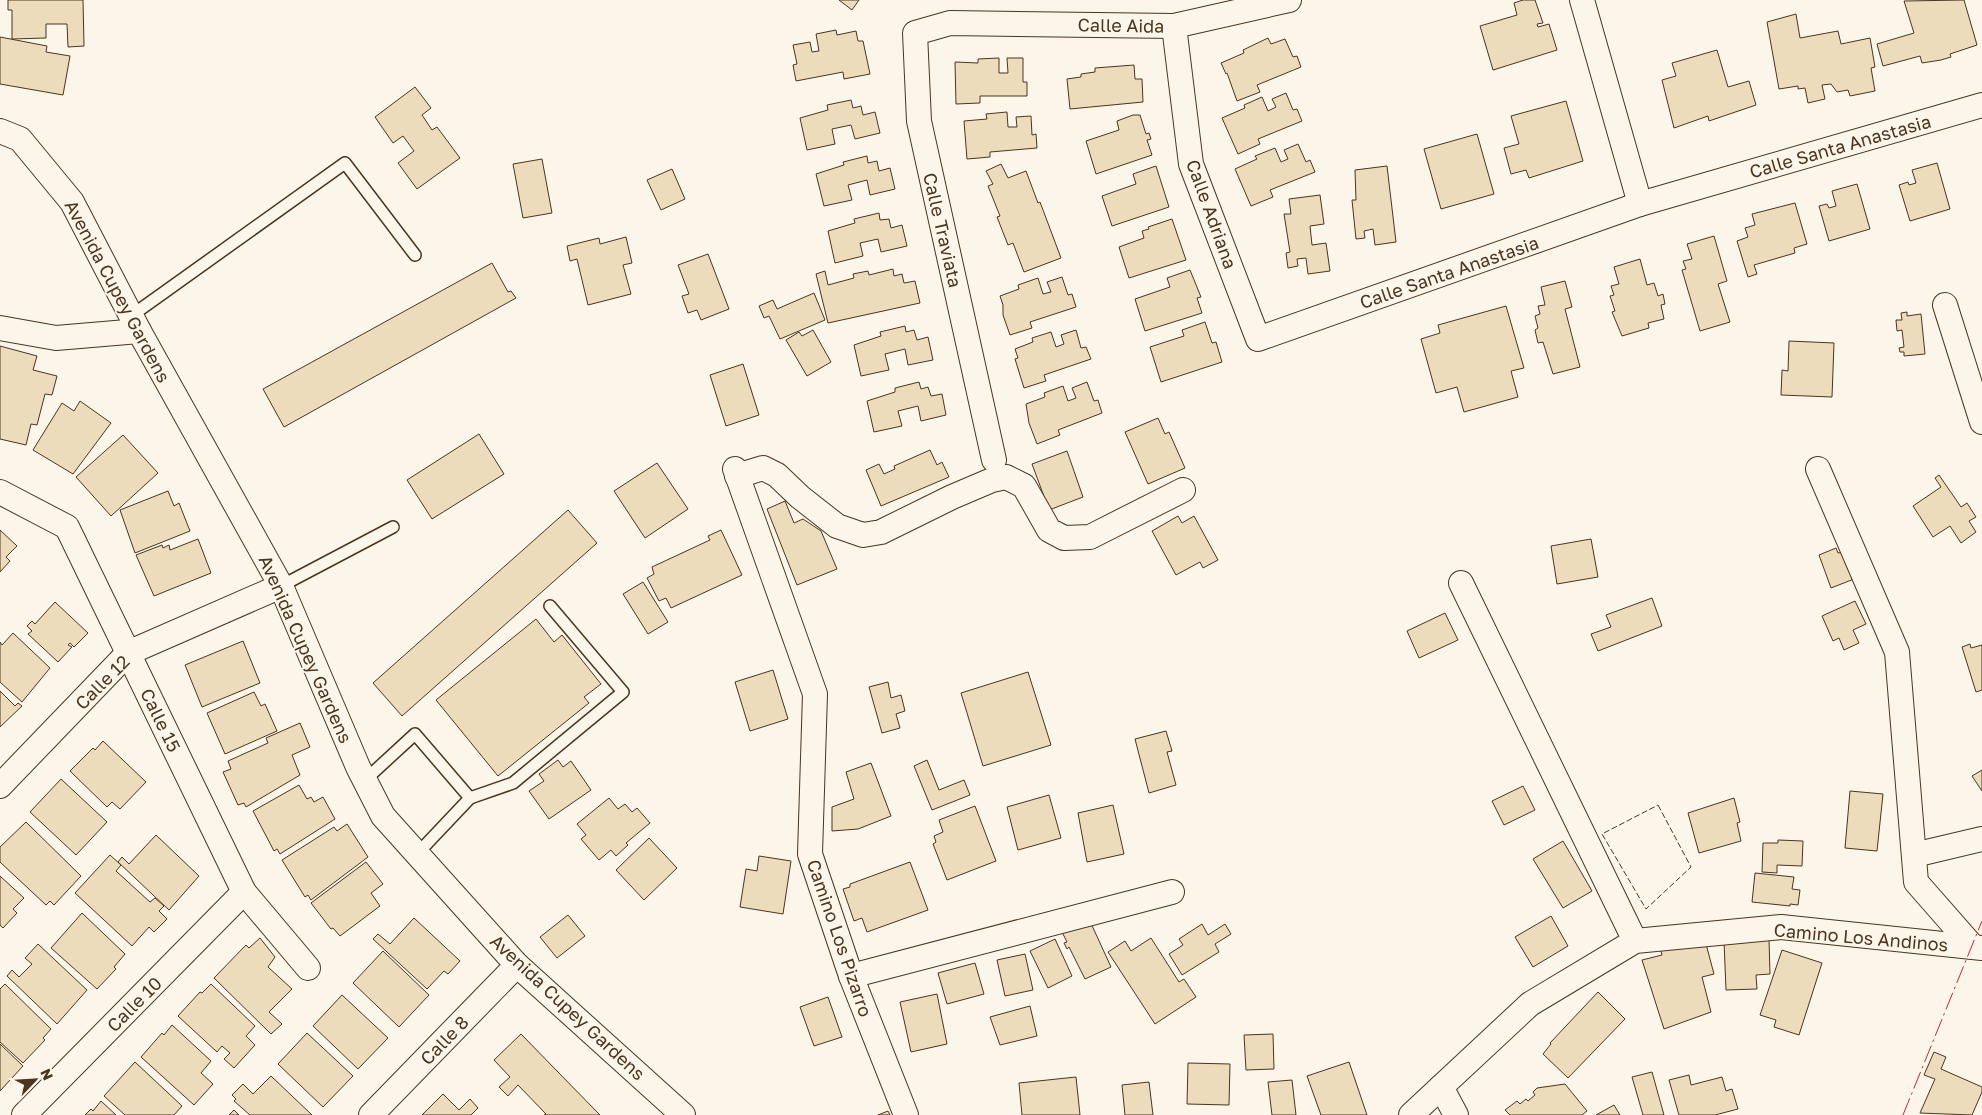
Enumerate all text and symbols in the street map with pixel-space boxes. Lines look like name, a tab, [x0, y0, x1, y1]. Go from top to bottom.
street label: Calle Aida	[1077, 13, 1165, 37]
street label: Calle Santa Anastasia	[1747, 110, 1933, 182]
street label: Calle Adriana	[1182, 156, 1242, 272]
street label: Calle Traviata	[919, 170, 967, 290]
street label: Avenida Cupey Gardens	[61, 196, 175, 386]
street label: Calle Santa Anastasia	[1357, 231, 1541, 313]
street label: Avenida Cupey Gardens	[255, 552, 357, 746]
street label: Calle 12	[70, 650, 134, 714]
street label: Calle 15	[136, 685, 186, 755]
street label: Camino Los Pizarro	[803, 856, 877, 1020]
street label: Camino Los Andinos	[1773, 918, 1949, 956]
street label: Avenida Cupey Gardens	[486, 930, 650, 1084]
street label: Calle 10	[102, 972, 166, 1036]
street label: Calle 8	[415, 1011, 473, 1069]
north arrow	[10, 1055, 60, 1105]
text: N	[37, 1066, 57, 1083]

